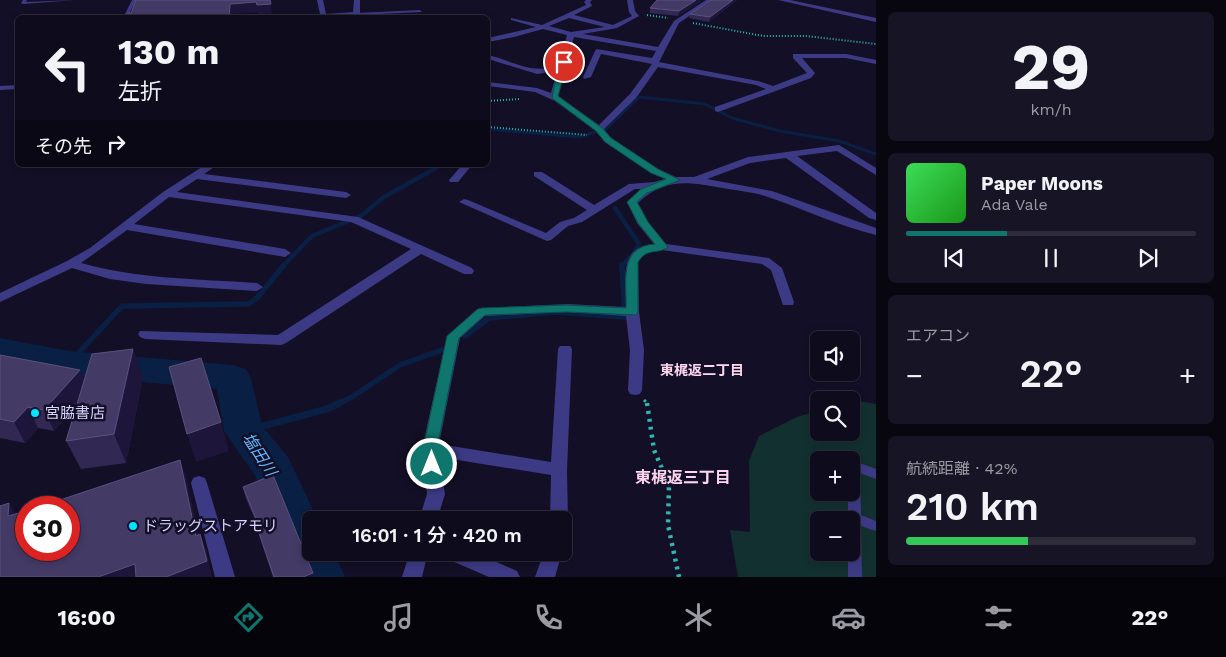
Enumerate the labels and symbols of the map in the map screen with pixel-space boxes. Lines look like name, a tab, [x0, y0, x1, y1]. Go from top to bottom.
pin	[543, 41, 585, 83]
district label: 東梶返二丁目	[660, 362, 744, 378]
place label: 宮脇書店	[45, 404, 105, 422]
marker: 宮脇書店	[29, 407, 41, 419]
water label: 塩田川	[239, 429, 282, 481]
position arrow	[405, 437, 457, 489]
district label: 東梶返三丁目	[635, 468, 731, 487]
speed limit sign: 30	[15, 496, 80, 561]
place label: ドラッグストアモリ	[143, 517, 278, 535]
marker: ドラッグストアモリ	[127, 520, 139, 532]

